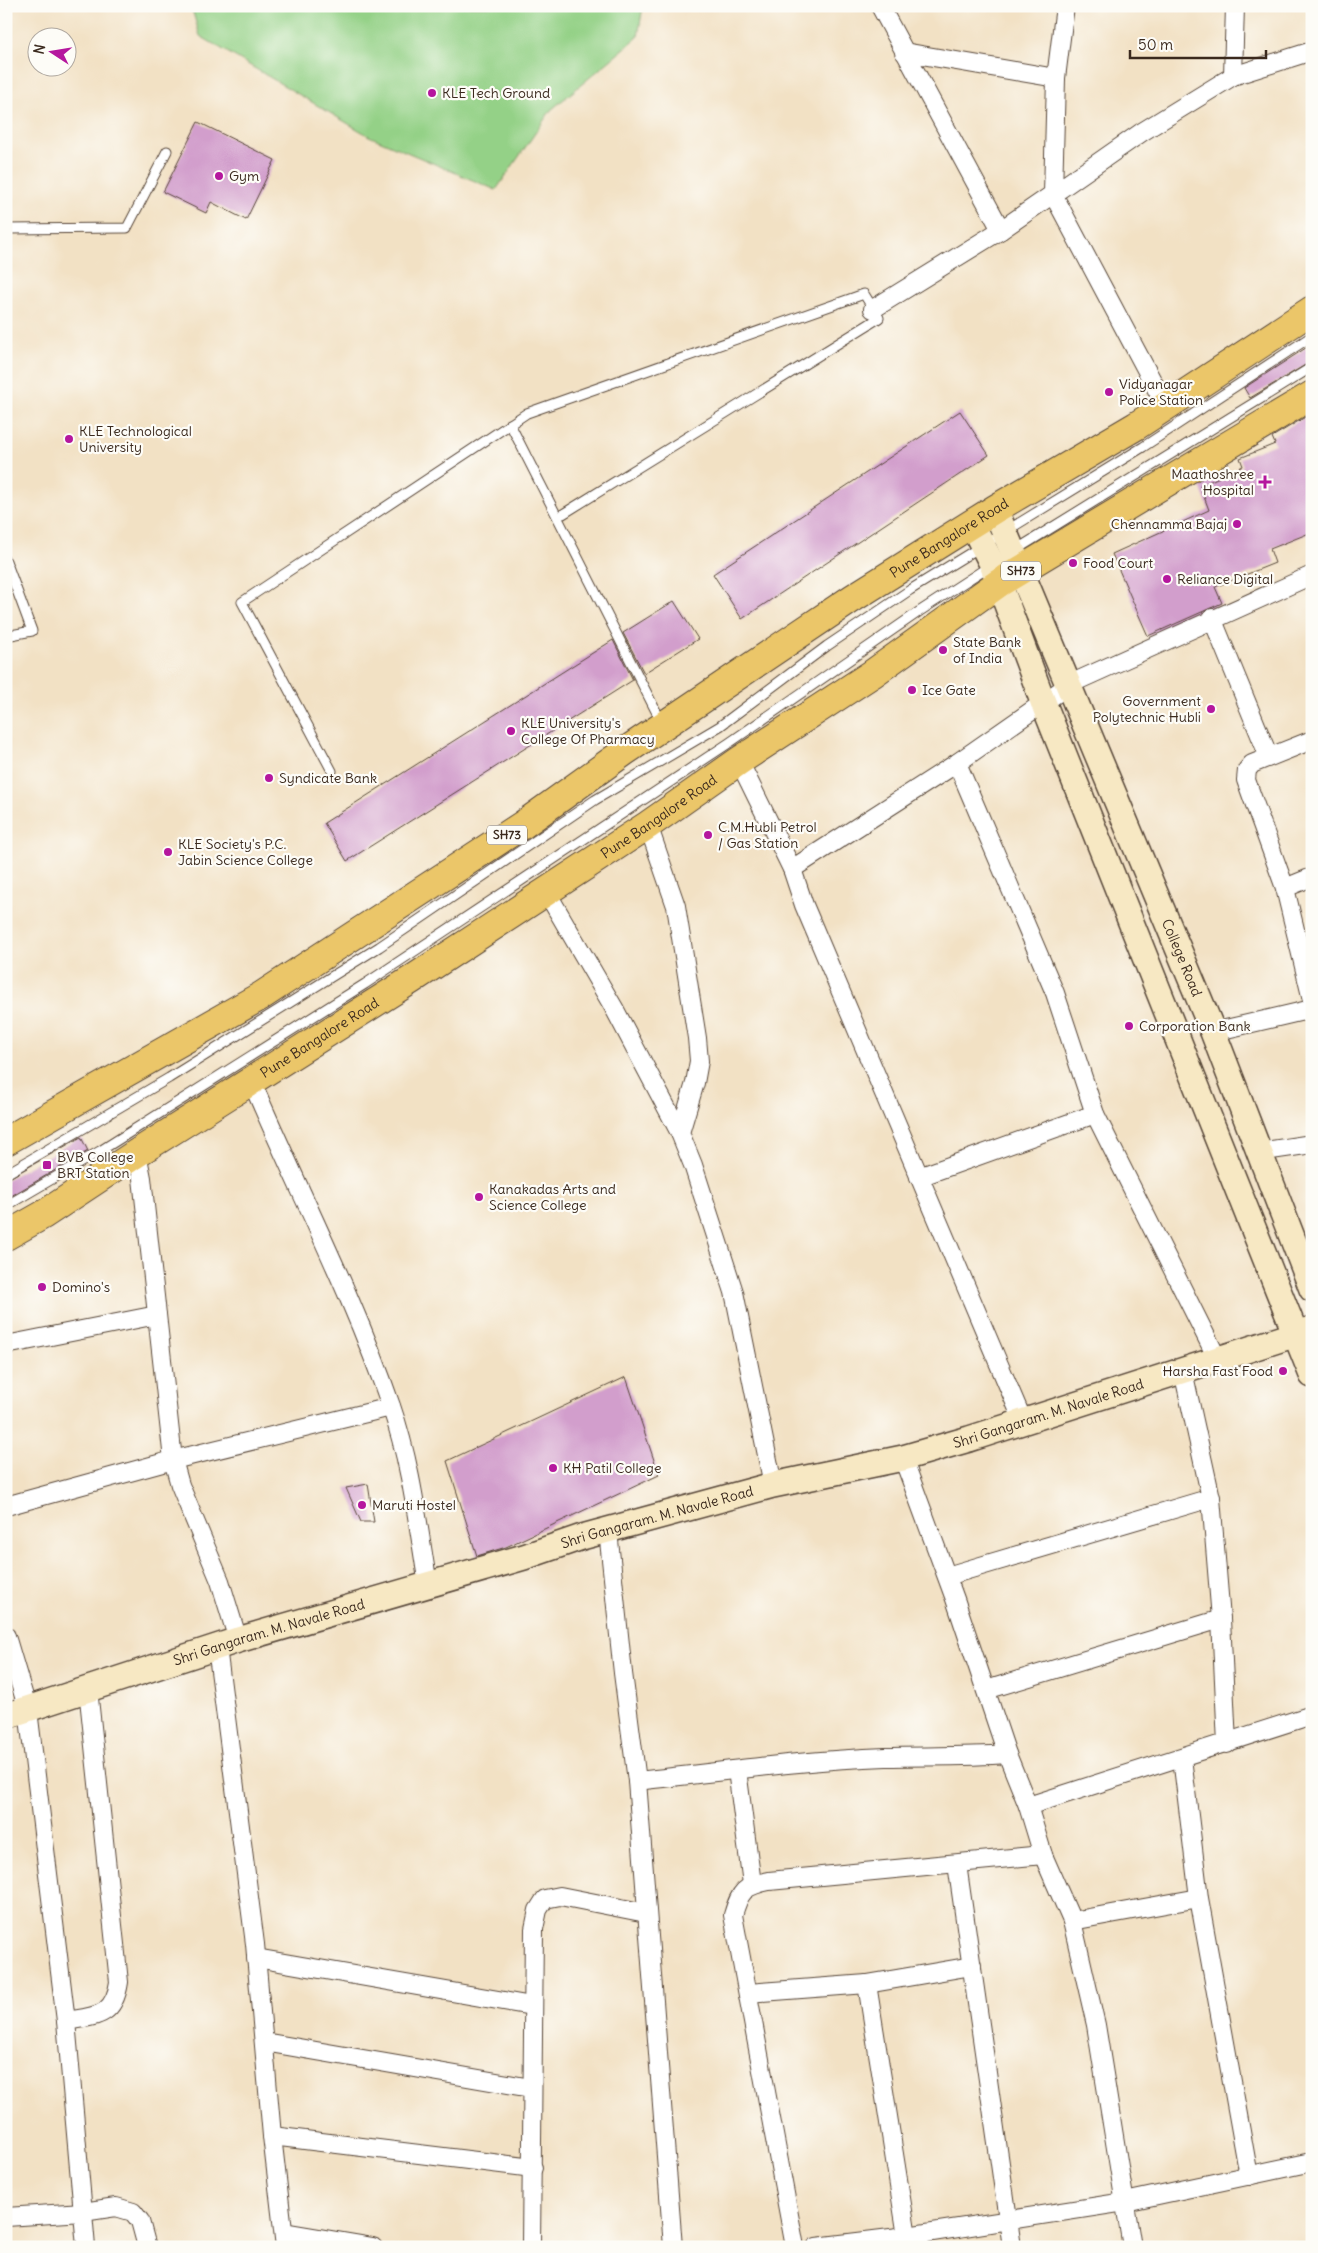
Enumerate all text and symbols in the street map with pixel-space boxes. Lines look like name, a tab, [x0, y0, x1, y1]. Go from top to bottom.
north arrow	[28, 28, 78, 78]
scale bar	[1130, 28, 1267, 60]
text: 50 m	[1138, 35, 1173, 54]
text: N	[29, 43, 49, 56]
place label: KLE Tech Ground	[442, 84, 550, 102]
marker: KLE Tech Ground	[426, 87, 438, 99]
place label: Gym	[229, 167, 259, 185]
marker: Gym	[213, 170, 225, 182]
place label: Vidyanagar Police Station	[1119, 375, 1203, 409]
marker: Vidyanagar Police Station	[1103, 386, 1115, 398]
place label: KLE Technological University	[79, 422, 192, 456]
marker: KLE Technological University	[63, 433, 75, 445]
place label: Maathoshree Hospital	[1171, 465, 1254, 499]
marker: Maathoshree Hospital	[1258, 475, 1272, 489]
street label: Pune Bangalore Road	[886, 494, 1012, 582]
place label: Chennamma Bajaj	[1111, 515, 1227, 533]
marker: Chennamma Bajaj	[1231, 518, 1243, 530]
place label: Food Court	[1083, 554, 1153, 572]
marker: Food Court	[1067, 557, 1079, 569]
road number: SH73	[1001, 562, 1041, 580]
place label: Reliance Digital	[1177, 570, 1273, 588]
marker: Reliance Digital	[1161, 573, 1173, 585]
place label: State Bank of India	[953, 633, 1021, 667]
marker: State Bank of India	[937, 644, 949, 656]
place label: Ice Gate	[922, 681, 976, 699]
marker: Ice Gate	[906, 684, 918, 696]
place label: Government Polytechnic Hubli	[1093, 692, 1201, 726]
marker: Government Polytechnic Hubli	[1205, 703, 1217, 715]
place label: KLE University's College Of Pharmacy	[521, 714, 655, 748]
marker: KLE University's College Of Pharmacy	[505, 725, 517, 737]
place label: Syndicate Bank	[279, 769, 377, 787]
street label: Pune Bangalore Road	[597, 770, 720, 863]
marker: Syndicate Bank	[263, 772, 275, 784]
place label: C.M.Hubli Petrol / Gas Station	[718, 818, 817, 852]
road number: SH73	[487, 826, 527, 844]
marker: C.M.Hubli Petrol / Gas Station	[702, 829, 714, 841]
place label: KLE Society's P.C. Jabin Science College	[178, 835, 313, 869]
marker: KLE Society's P.C. Jabin Science College	[162, 846, 174, 858]
street label: College Road	[1158, 916, 1206, 999]
street label: Pune Bangalore Road	[257, 994, 382, 1082]
place label: Corporation Bank	[1139, 1017, 1251, 1035]
marker: Corporation Bank	[1123, 1020, 1135, 1032]
place label: BVB College BRT Station	[57, 1148, 133, 1182]
marker: BVB College BRT Station	[41, 1159, 53, 1171]
place label: Kanakadas Arts and Science College	[489, 1180, 616, 1214]
marker: Kanakadas Arts and Science College	[473, 1191, 485, 1203]
place label: Domino's	[52, 1278, 110, 1296]
marker: Domino's	[36, 1281, 48, 1293]
place label: Harsha Fast Food	[1163, 1362, 1273, 1380]
marker: Harsha Fast Food	[1277, 1365, 1289, 1377]
street label: Shri Gangaram. M. Navale Road	[951, 1375, 1146, 1452]
place label: KH Patil College	[563, 1459, 661, 1477]
marker: KH Patil College	[547, 1462, 559, 1474]
street label: Shri Gangaram. M. Navale Road	[558, 1482, 755, 1553]
place label: Maruti Hostel	[372, 1496, 456, 1514]
marker: Maruti Hostel	[356, 1499, 368, 1511]
street label: Shri Gangaram. M. Navale Road	[171, 1595, 367, 1670]

